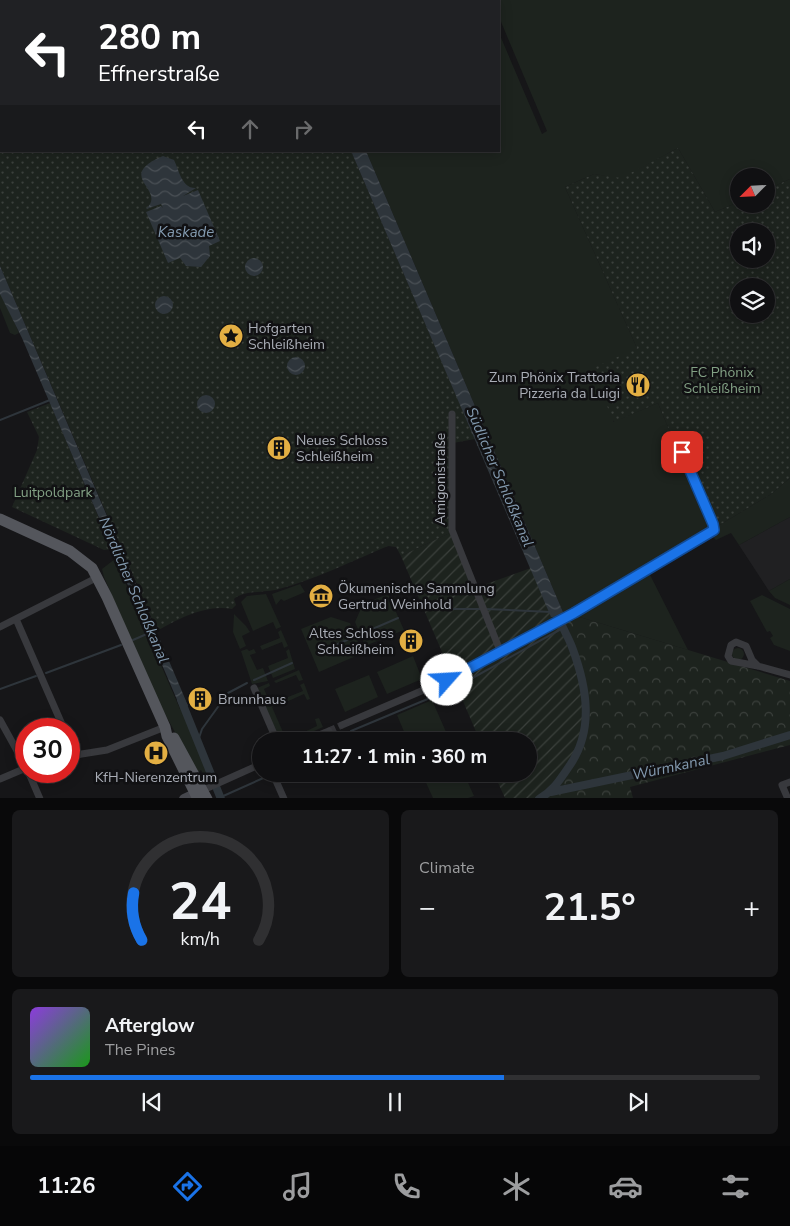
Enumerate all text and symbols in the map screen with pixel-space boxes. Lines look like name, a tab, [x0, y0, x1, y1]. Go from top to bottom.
text: 280 m	[98, 14, 201, 61]
icon: left	[15, 20, 80, 85]
text: Effnerstraße	[98, 59, 220, 89]
icon: left	[183, 115, 211, 143]
icon: ahead	[236, 115, 264, 143]
icon: right	[289, 115, 317, 143]
north arrow	[730, 168, 775, 212]
map controls	[730, 168, 775, 323]
water label: Kaskade	[158, 222, 214, 242]
button: sound	[730, 223, 775, 268]
button: layers	[730, 278, 775, 323]
place label: Hofgarten Schleißheim	[248, 319, 325, 354]
place icon: Hofgarten Schleißheim	[218, 323, 244, 349]
park label: FC Phönix Schleißheim	[683, 363, 761, 398]
place label: Zum Phönix Trattoria Pizzeria da Luigi	[489, 368, 620, 403]
restaurant icon: Zum Phönix Trattoria Pizzeria da Luigi	[625, 372, 651, 398]
water label: Südlicher Schloßkanal	[462, 404, 538, 550]
place label: Neues Schloss Schleißheim	[296, 431, 388, 466]
pin	[661, 431, 703, 473]
street label: Amigonistraße	[431, 433, 450, 525]
building icon: Neues Schloss Schleißheim	[266, 435, 292, 461]
icon: arrive	[668, 438, 696, 466]
park label: Luitpoldpark	[13, 483, 94, 502]
water label: Nördlicher Schloßkanal	[94, 514, 174, 666]
place label: Ökumenische Sammlung Gertrud Weinhold	[338, 579, 495, 614]
museum icon: Ökumenische Sammlung Gertrud Weinhold	[308, 583, 334, 609]
place label: Altes Schloss Schleißheim	[309, 624, 394, 659]
building icon: Altes Schloss Schleißheim	[398, 628, 424, 654]
position arrow	[420, 653, 472, 705]
building icon: Brunnhaus	[187, 686, 213, 712]
place label: Brunnhaus	[218, 690, 286, 709]
speed limit sign: 30	[15, 718, 80, 783]
hospital icon: KfH-Nierenzentrum	[143, 740, 169, 766]
text: 11:27 · 1 min · 360 m	[302, 744, 487, 770]
water label: Würmkanal	[630, 749, 712, 785]
place label: KfH-Nierenzentrum	[95, 768, 217, 787]
text: Climate	[419, 857, 474, 879]
text: 24	[169, 866, 232, 937]
text: 21.5°	[543, 882, 636, 933]
text: −	[419, 889, 436, 927]
text: +	[743, 889, 760, 927]
text: km/h	[181, 927, 220, 951]
text: Afterglow	[105, 1013, 195, 1039]
text: The Pines	[105, 1039, 175, 1061]
icon: previous	[138, 1088, 166, 1116]
icon: pause	[381, 1088, 409, 1116]
icon: next	[624, 1088, 652, 1116]
icon: directions	[170, 1169, 205, 1204]
icon: music	[280, 1169, 315, 1204]
icon: phone	[389, 1169, 424, 1204]
icon: climate	[499, 1169, 534, 1204]
icon: car	[608, 1169, 643, 1204]
icon: filters	[718, 1169, 753, 1204]
text: 11:26	[37, 1171, 96, 1201]

